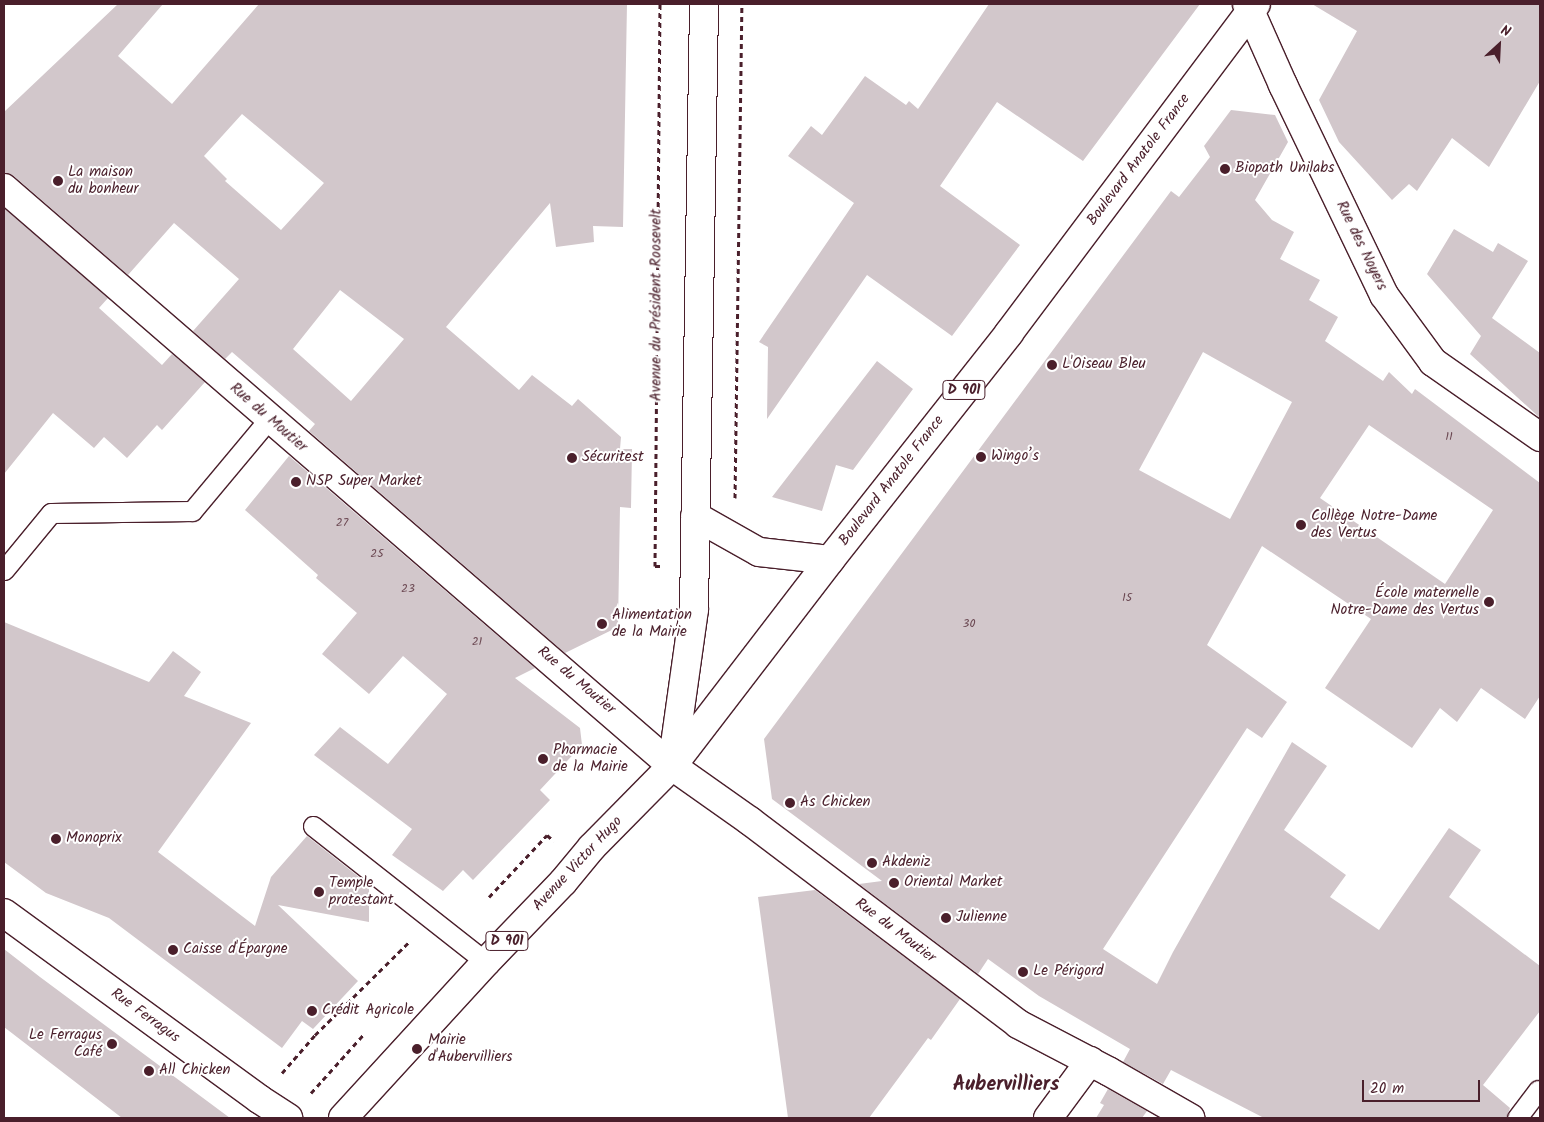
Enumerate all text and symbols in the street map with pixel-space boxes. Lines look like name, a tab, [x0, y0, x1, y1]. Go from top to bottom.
north arrow	[1474, 20, 1524, 70]
text: N	[1497, 20, 1514, 43]
street label: Boulevard Anatole France	[1084, 91, 1194, 229]
place label: Biopath Unilabs	[1235, 160, 1334, 178]
place label: La maison du bonheur	[68, 163, 138, 198]
marker: Biopath Unilabs	[1219, 163, 1231, 175]
marker: La maison du bonheur	[52, 175, 64, 187]
street label: Rue des Noyers	[1332, 198, 1390, 294]
street label: Avenue du Président Roosevelt	[648, 209, 666, 401]
place label: L'Oiseau Bleu	[1062, 356, 1146, 374]
marker: L'Oiseau Bleu	[1046, 359, 1058, 371]
road number: D 901	[942, 378, 986, 402]
street label: Rue du Moutier	[226, 380, 310, 456]
street label: Boulevard Anatole France	[836, 412, 948, 550]
house number: 11	[1445, 430, 1453, 444]
place label: Wingo’s	[991, 448, 1039, 466]
place label: Sécuritest	[582, 449, 644, 467]
marker: Wingo’s	[975, 451, 987, 463]
marker: Sécuritest	[566, 452, 578, 464]
place label: NSP Super Market	[306, 473, 422, 491]
marker: NSP Super Market	[290, 476, 302, 488]
place label: Collège Notre-Dame des Vertus	[1311, 507, 1437, 542]
house number: 27	[336, 516, 348, 530]
marker: Collège Notre-Dame des Vertus	[1295, 519, 1307, 531]
house number: 25	[370, 547, 384, 561]
house number: 23	[401, 582, 415, 596]
place label: École maternelle Notre-Dame des Vertus	[1330, 584, 1479, 619]
house number: 15	[1122, 591, 1132, 605]
marker: École maternelle Notre-Dame des Vertus	[1483, 596, 1495, 608]
place label: Alimentation de la Mairie	[612, 606, 692, 641]
house number: 30	[963, 617, 975, 631]
marker: Alimentation de la Mairie	[596, 618, 608, 630]
house number: 21	[472, 635, 482, 649]
street label: Rue du Moutier	[533, 643, 619, 719]
place label: Pharmacie de la Mairie	[553, 741, 628, 776]
marker: Pharmacie de la Mairie	[537, 753, 549, 765]
place label: As Chicken	[800, 794, 871, 812]
marker: As Chicken	[784, 797, 796, 809]
street label: Avenue Victor Hugo	[529, 813, 627, 915]
place label: Monoprix	[66, 830, 122, 848]
marker: Monoprix	[50, 833, 62, 845]
place label: Akdeniz	[882, 854, 931, 872]
marker: Akdeniz	[866, 857, 878, 869]
place label: Temple protestant	[329, 874, 394, 909]
place label: Oriental Market	[904, 874, 1002, 892]
marker: Oriental Market	[888, 877, 900, 889]
marker: Temple protestant	[313, 886, 325, 898]
street label: Rue du Moutier	[851, 895, 939, 967]
place label: Julienne	[956, 909, 1007, 927]
marker: Julienne	[940, 912, 952, 924]
road number: D 901	[484, 929, 530, 952]
place label: Caisse d'Épargne	[183, 941, 288, 959]
marker: Caisse d'Épargne	[167, 944, 179, 956]
place label: Le Périgord	[1033, 963, 1104, 981]
marker: Le Périgord	[1017, 966, 1029, 978]
street label: Rue Ferragus	[107, 985, 183, 1047]
place label: Crédit Agricole	[322, 1002, 414, 1020]
marker: Crédit Agricole	[306, 1005, 318, 1017]
place label: Le Ferragus Café	[29, 1026, 102, 1061]
place label: Mairie d'Aubervilliers	[428, 1031, 513, 1066]
marker: Le Ferragus Café	[106, 1038, 118, 1050]
marker: Mairie d'Aubervilliers	[410, 1042, 424, 1056]
place label: All Chicken	[159, 1062, 231, 1080]
marker: All Chicken	[143, 1065, 155, 1077]
scale bar	[1364, 1070, 1482, 1102]
district label: Aubervilliers	[953, 1073, 1059, 1097]
text: 20 m	[1370, 1077, 1404, 1101]

